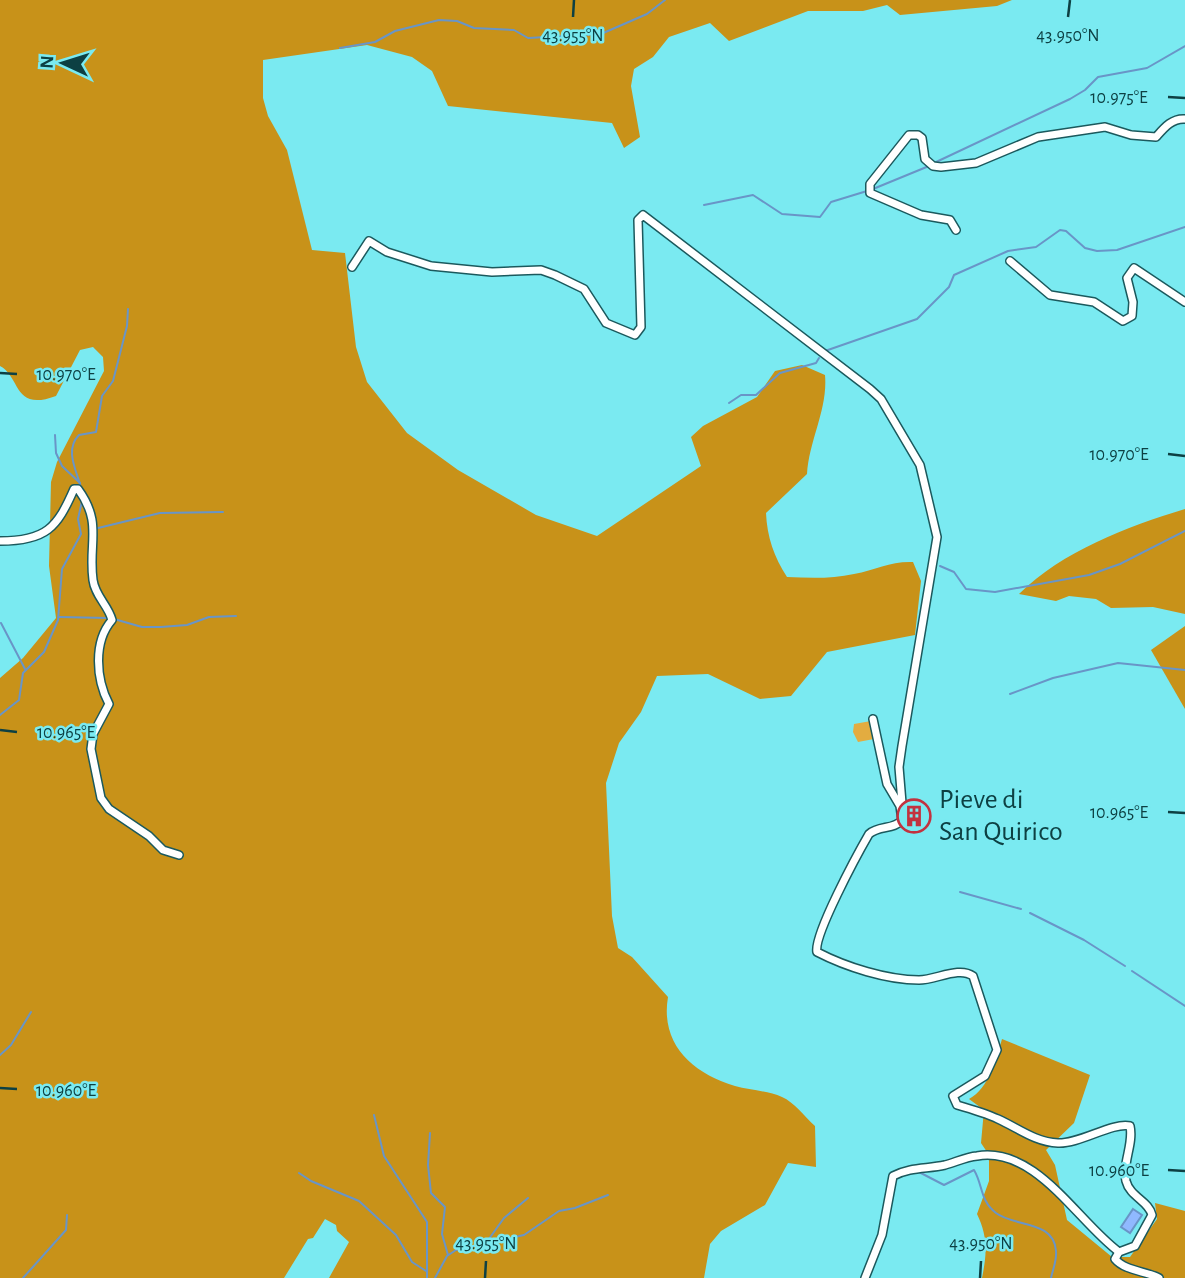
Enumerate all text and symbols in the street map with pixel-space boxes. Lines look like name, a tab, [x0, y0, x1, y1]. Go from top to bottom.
text: 43.955°N	[542, 27, 604, 45]
text: 43.950°N	[1036, 27, 1100, 45]
north arrow	[28, 28, 98, 98]
text: N	[38, 55, 57, 69]
text: 10.975°E	[1090, 89, 1148, 107]
text: 10.970°E	[36, 366, 96, 384]
text: 10.970°E	[1089, 446, 1149, 464]
text: 10.965°E	[37, 724, 95, 742]
place label: Pieve di San Quirico	[939, 786, 1063, 846]
building icon: Pieve di San Quirico	[895, 797, 933, 835]
text: 10.965°E	[1090, 804, 1148, 822]
text: 10.960°E	[36, 1082, 96, 1100]
text: 10.960°E	[1089, 1162, 1149, 1180]
text: 43.955°N	[455, 1235, 517, 1253]
text: 43.950°N	[949, 1235, 1013, 1253]

